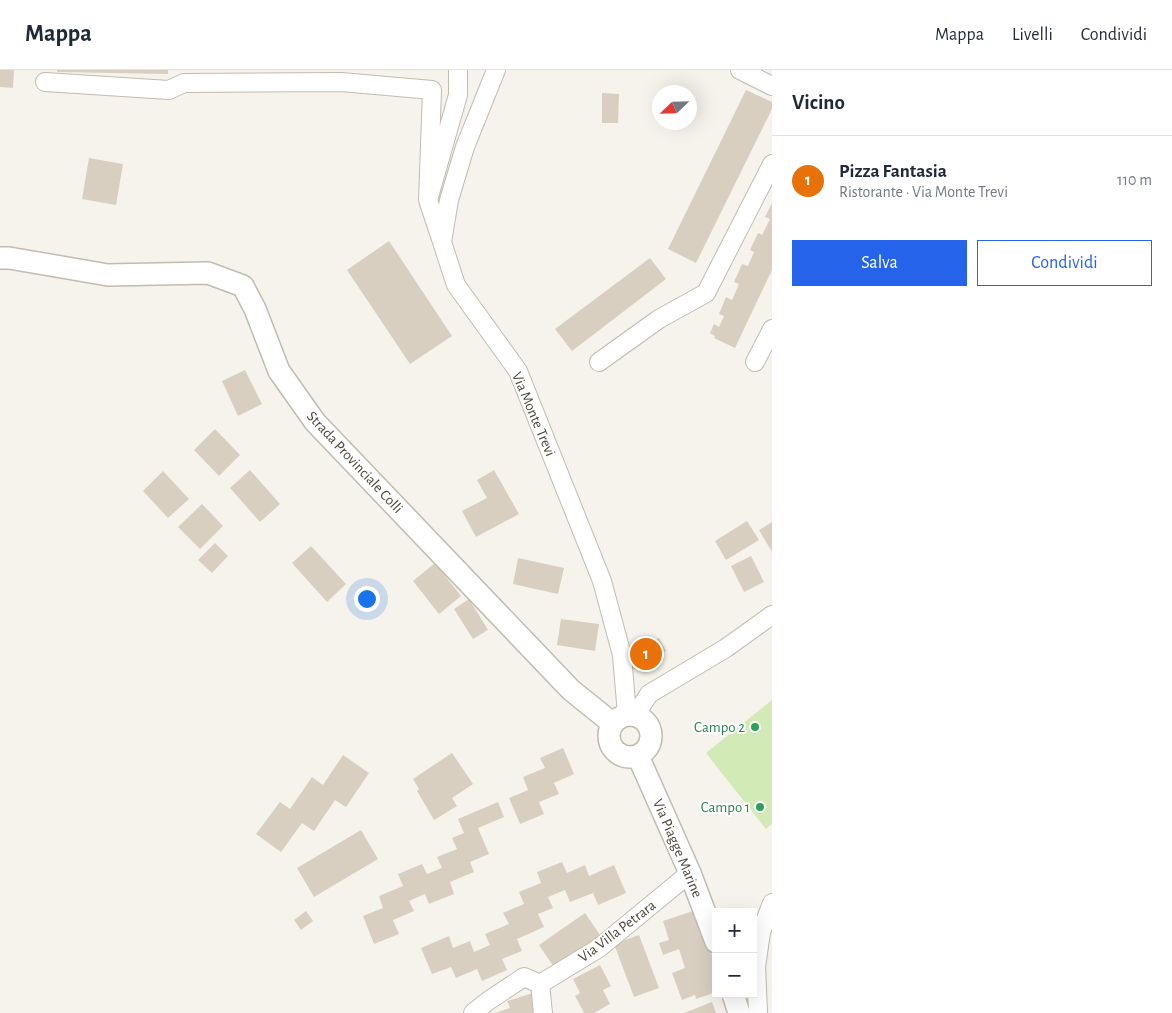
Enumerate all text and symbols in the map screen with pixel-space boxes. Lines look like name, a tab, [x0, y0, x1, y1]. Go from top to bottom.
text: Mappa	[25, 22, 92, 46]
text: Mappa	[935, 26, 984, 44]
text: Livelli	[1012, 26, 1053, 44]
text: Condividi	[1081, 26, 1147, 44]
north arrow	[652, 85, 697, 130]
text: Vicino	[792, 92, 845, 113]
text: Pizza Fantasia	[839, 162, 947, 181]
text: 1	[805, 172, 811, 188]
text: 110 m	[1117, 172, 1152, 188]
text: Ristorante · Via Monte Trevi	[839, 184, 1008, 200]
button: Salva	[792, 240, 967, 286]
button: Condividi	[977, 240, 1152, 286]
street label: Via Monte Trevi	[509, 370, 558, 459]
street label: Strada Provinciale Colli	[304, 408, 406, 516]
your location	[354, 586, 380, 612]
pin: 1	[630, 635, 662, 673]
place label: Campo 2	[694, 720, 745, 735]
marker: Campo 2	[749, 721, 761, 733]
street label: Via Piagge Marine	[650, 797, 705, 900]
place label: Campo 1	[701, 800, 750, 815]
marker: Campo 1	[754, 801, 766, 813]
street label: Via Villa Petrara	[576, 898, 659, 965]
map controls	[712, 908, 757, 998]
button: +	[712, 908, 757, 953]
button: −	[712, 953, 757, 998]

